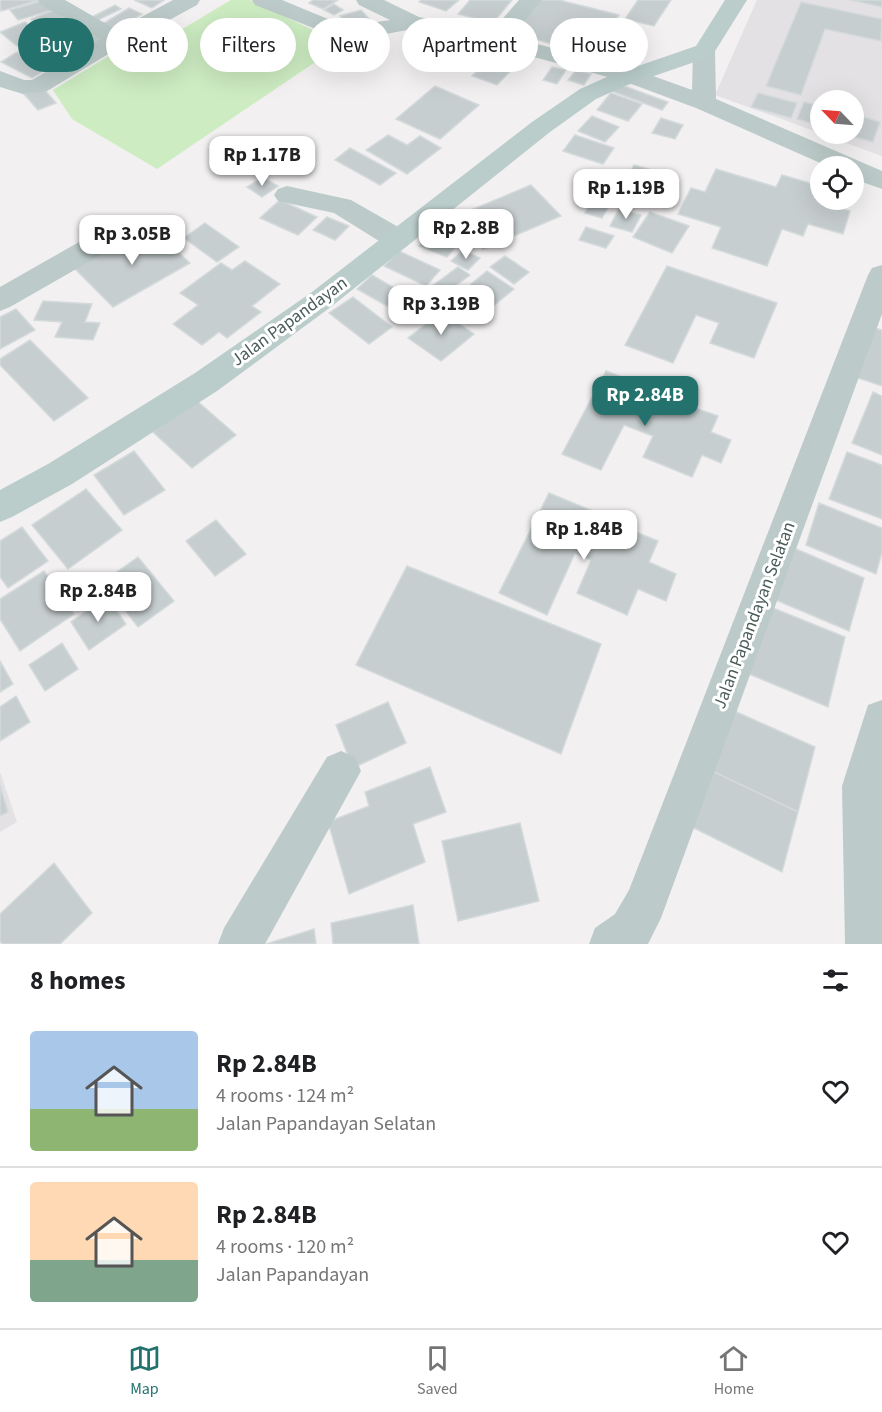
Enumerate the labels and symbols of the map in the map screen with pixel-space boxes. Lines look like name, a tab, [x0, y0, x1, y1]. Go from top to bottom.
north arrow	[810, 90, 864, 144]
pin: Rp 1.17B	[200, 136, 324, 187]
pin: Rp 1.19B	[564, 169, 688, 220]
pin: Rp 2.8B	[411, 209, 521, 260]
pin: Rp 3.05B	[70, 215, 194, 266]
street label: Jalan Papandayan	[226, 271, 352, 372]
pin: Rp 3.19B	[379, 285, 503, 336]
pin: Rp 2.84B	[583, 376, 707, 427]
pin: Rp 1.84B	[522, 510, 646, 561]
street label: Jalan Papandayan Selatan	[707, 518, 802, 712]
pin: Rp 2.84B	[36, 572, 160, 623]

